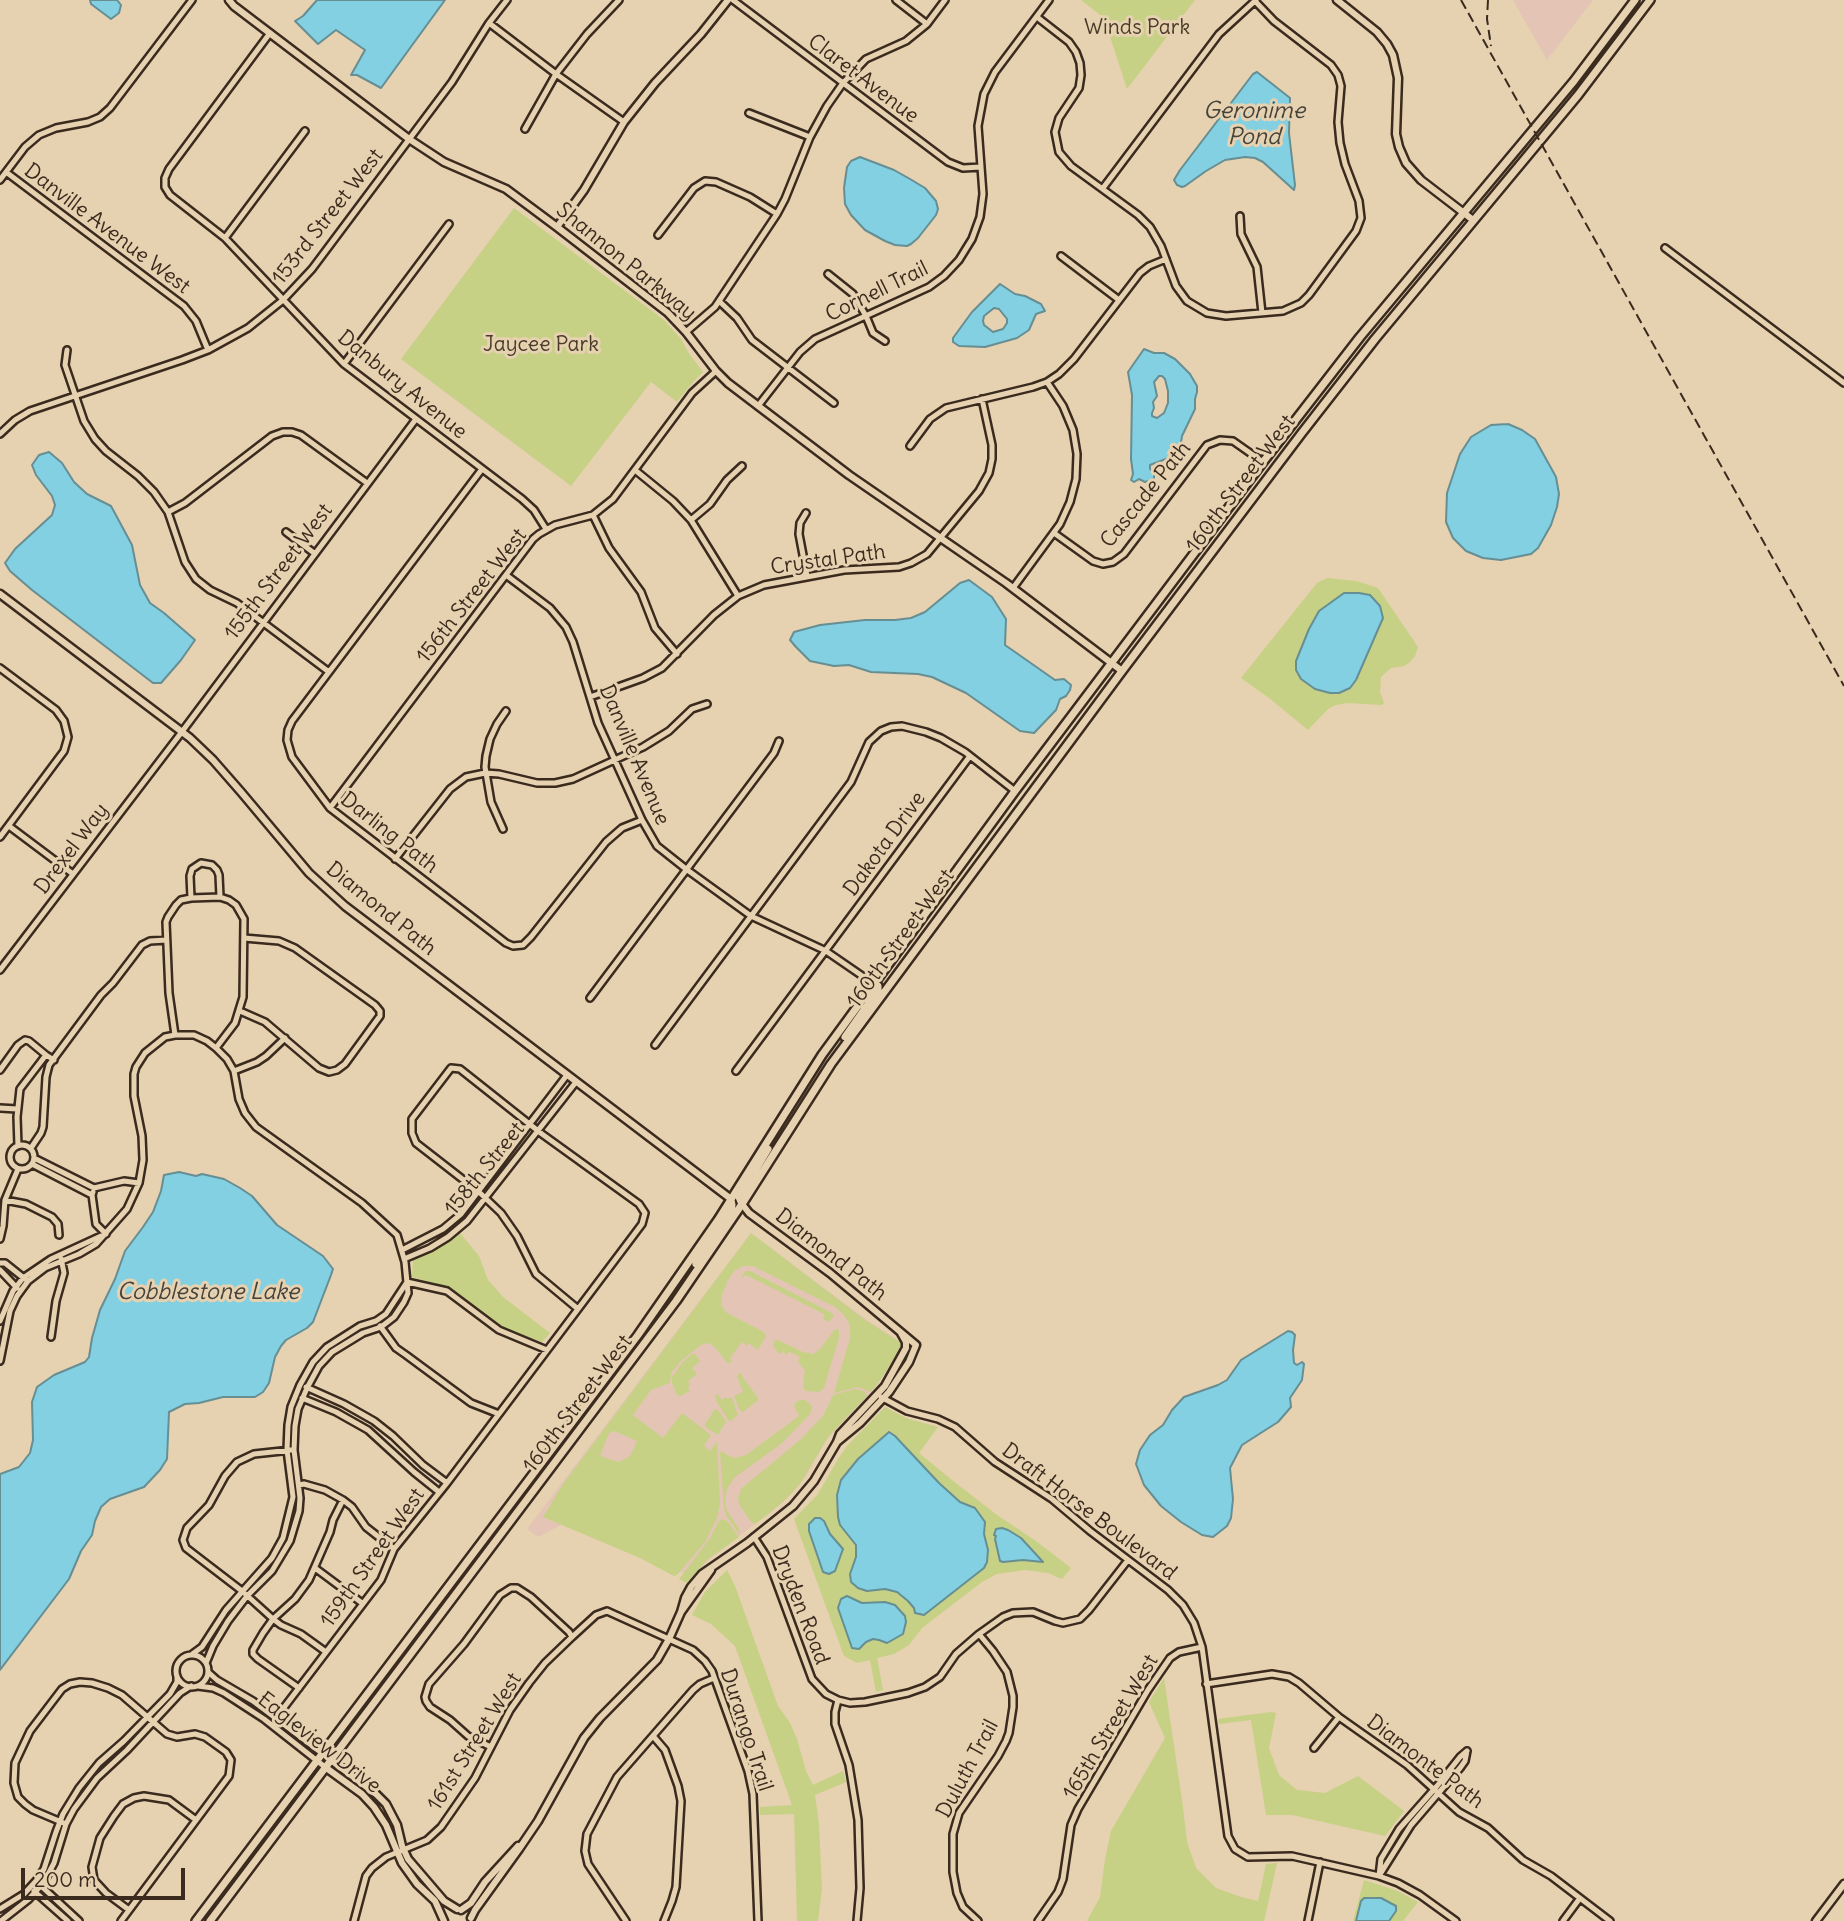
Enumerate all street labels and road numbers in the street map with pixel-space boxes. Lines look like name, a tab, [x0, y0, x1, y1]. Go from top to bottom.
street label: Claret Avenue	[803, 29, 923, 129]
street label: 153rd Street West	[267, 144, 389, 290]
street label: Danville Avenue West	[19, 158, 195, 300]
street label: Shannon Parkway	[551, 198, 701, 326]
street label: Cornell Trail	[822, 256, 932, 328]
street label: Danbury Avenue	[332, 325, 472, 445]
street label: 160th Street West	[1181, 410, 1301, 558]
street label: Cascade Path	[1095, 437, 1197, 553]
street label: 155th Street West	[220, 499, 338, 645]
street label: 156th Street West	[412, 524, 532, 668]
street label: Crystal Path	[769, 539, 887, 581]
street label: Danville Avenue	[593, 681, 675, 829]
street label: Darling Path	[335, 787, 443, 879]
street label: Dakota Drive	[839, 787, 931, 901]
street label: Drexel Way	[30, 799, 114, 899]
street label: Diamond Path	[321, 857, 441, 961]
street label: 160th Street West	[842, 865, 960, 1013]
street label: 158th Street	[440, 1117, 530, 1221]
street label: Diamond Path	[770, 1204, 892, 1306]
street label: 160th Street West	[518, 1330, 638, 1478]
street label: Draft Horse Boulevard	[997, 1438, 1181, 1586]
street label: 159th Street West	[316, 1484, 430, 1632]
street label: Dryden Road	[766, 1542, 834, 1668]
street label: 165th Street West	[1058, 1650, 1164, 1804]
street label: Durango Trail	[714, 1666, 778, 1794]
street label: 161st Street West	[423, 1668, 527, 1816]
street label: Eagleview Drive	[253, 1687, 385, 1799]
street label: Diamonte Path	[1361, 1710, 1489, 1814]
street label: Duluth Trail	[932, 1716, 1004, 1822]

